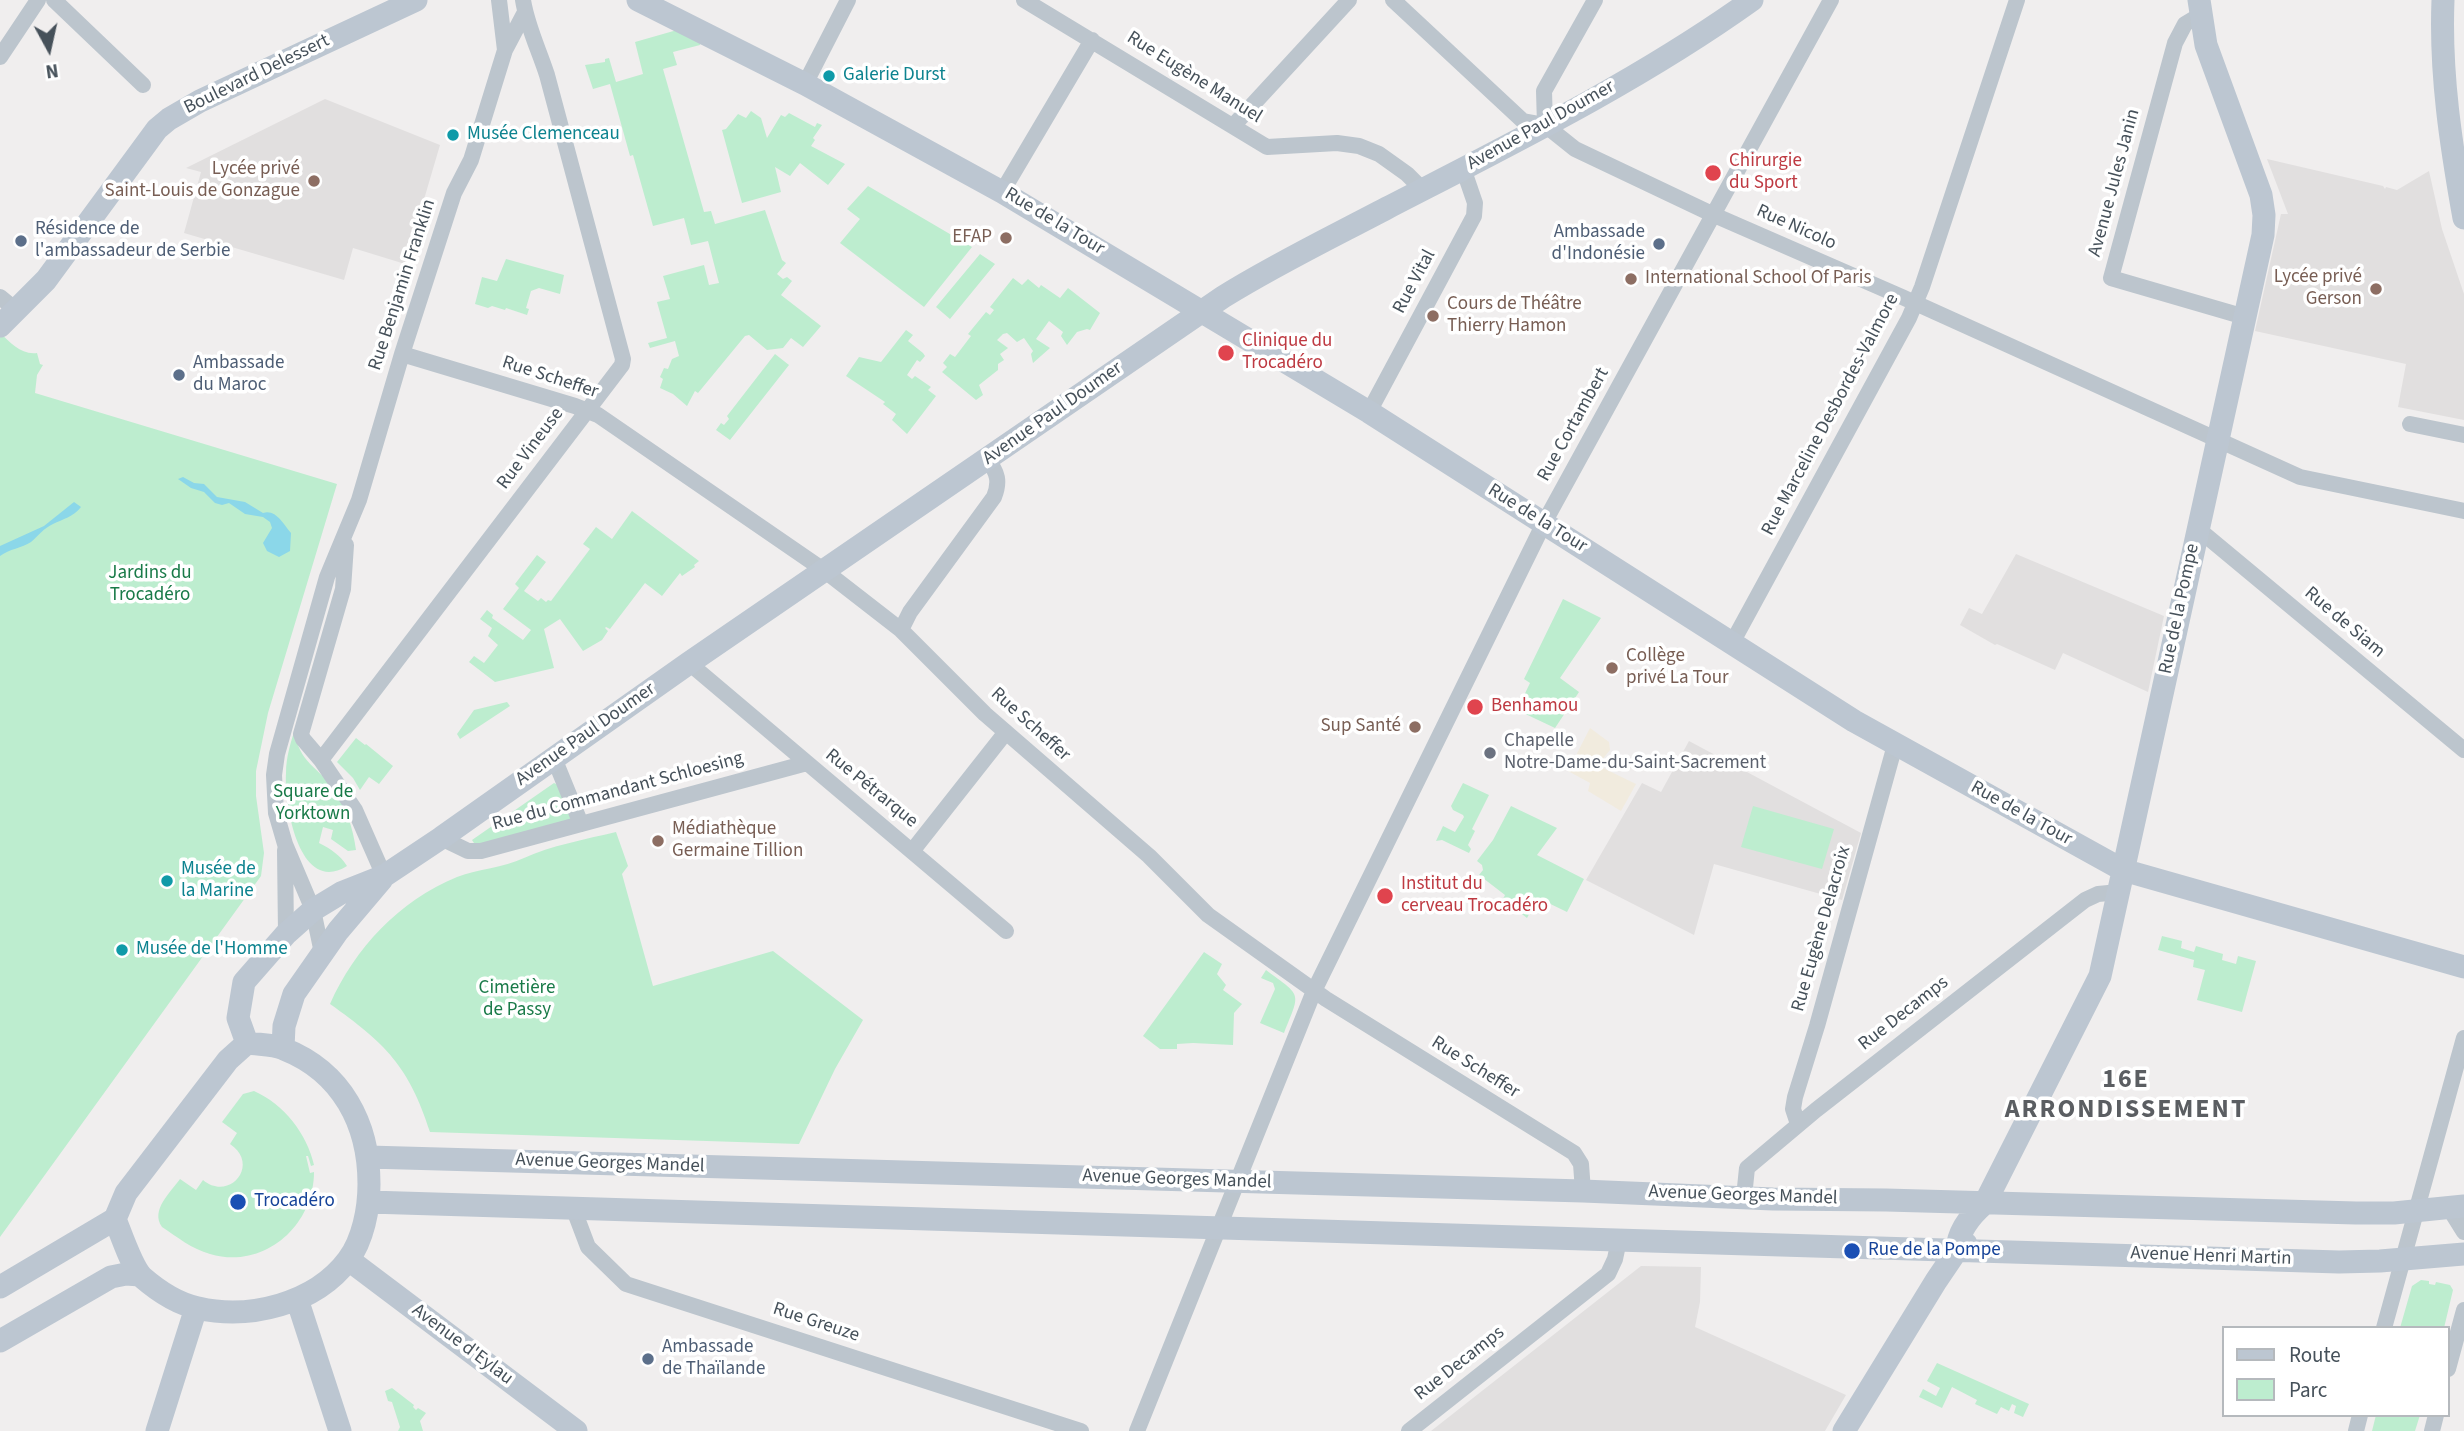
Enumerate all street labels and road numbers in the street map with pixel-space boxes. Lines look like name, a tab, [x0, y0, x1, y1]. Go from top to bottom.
street label: Rue Eugène Manuel	[1122, 27, 1266, 129]
street label: Boulevard Delessert	[181, 30, 333, 120]
street label: Avenue Paul Doumer	[1463, 76, 1619, 176]
street label: Avenue Jules Janin	[2084, 107, 2146, 259]
street label: Rue de la Tour	[1000, 183, 1108, 261]
street label: Rue Benjamin Franklin	[365, 197, 441, 373]
street label: Rue Nicolo	[1753, 200, 1839, 256]
street label: Rue Vital	[1389, 246, 1441, 318]
street label: Rue Marceline Desbordes-Valmore	[1757, 290, 1905, 540]
street label: Rue Scheffer	[499, 352, 601, 404]
street label: Avenue Paul Doumer	[979, 357, 1127, 471]
street label: Rue Cortambert	[1533, 364, 1615, 486]
street label: Rue Vineuse	[493, 404, 569, 494]
street label: Rue de la Tour	[1483, 480, 1591, 558]
street label: Rue de la Pompe	[2155, 542, 2205, 676]
street label: Rue de Siam	[2299, 583, 2389, 663]
street label: Avenue Paul Doumer	[512, 678, 660, 792]
street label: Rue Scheffer	[985, 683, 1075, 767]
street label: Rue Pétrarque	[820, 745, 922, 833]
street label: Rue du Commandant Schloesing	[490, 748, 746, 836]
street label: Rue de la Tour	[1966, 777, 2076, 851]
street label: Rue Eugène Delacroix	[1787, 844, 1857, 1014]
street label: Rue Decamps	[1855, 972, 1953, 1056]
street label: Rue Scheffer	[1427, 1032, 1523, 1104]
street label: Avenue Georges Mandel	[515, 1149, 705, 1179]
street label: Avenue Georges Mandel	[1082, 1165, 1272, 1195]
street label: Avenue Georges Mandel	[1648, 1181, 1838, 1211]
street label: Avenue Henri Martin	[2130, 1243, 2292, 1271]
street label: Rue Greuze	[770, 1298, 862, 1348]
street label: Avenue d'Eylau	[407, 1299, 517, 1391]
street label: Rue Decamps	[1411, 1322, 1509, 1406]

